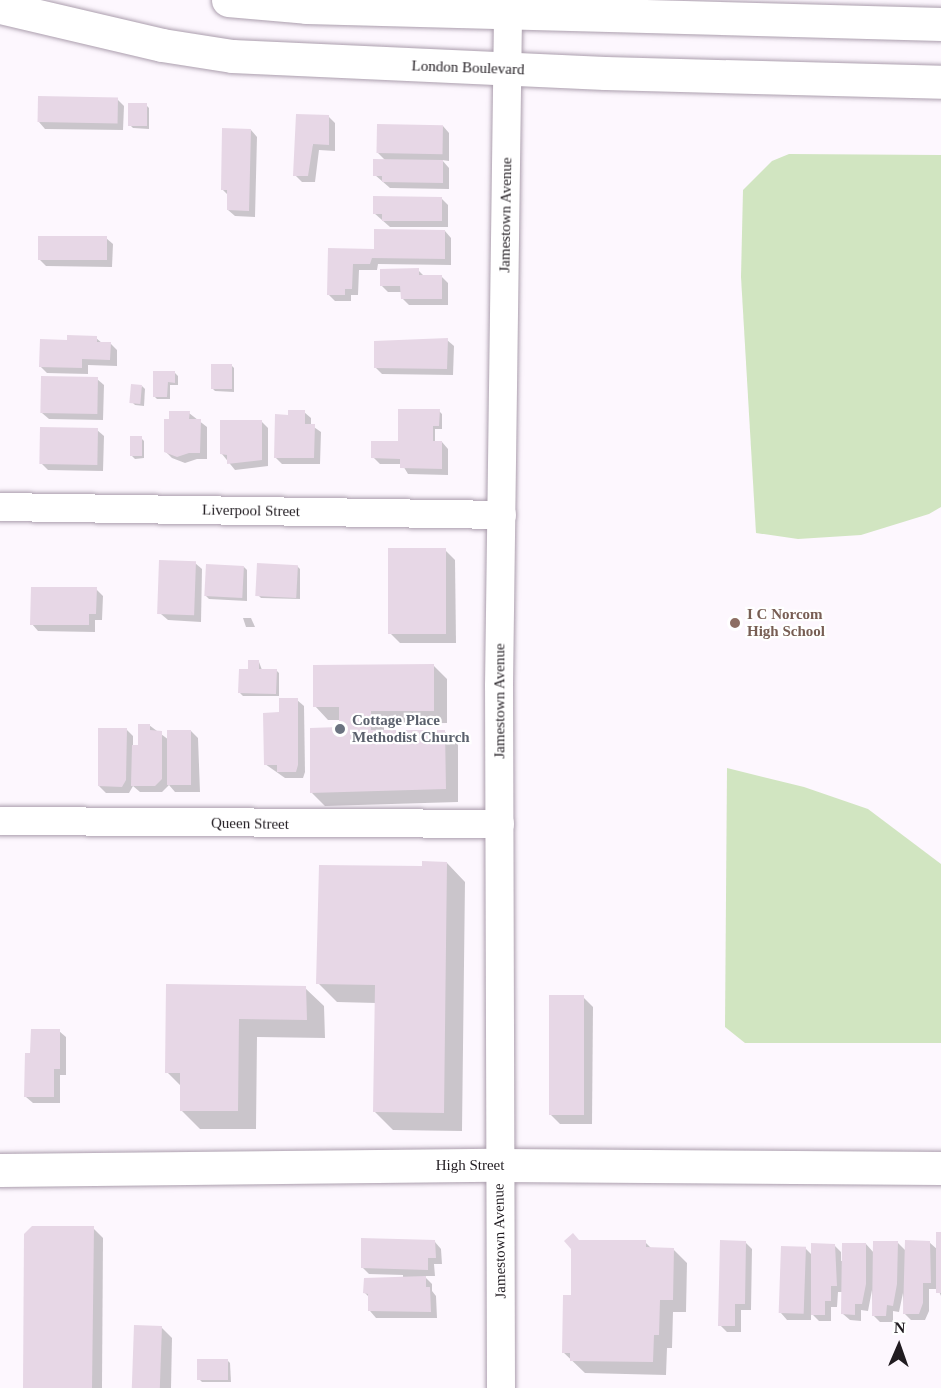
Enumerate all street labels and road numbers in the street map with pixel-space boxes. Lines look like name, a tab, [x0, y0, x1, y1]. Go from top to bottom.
street label: London Boulevard	[411, 57, 525, 79]
street label: Jamestown Avenue	[496, 157, 516, 273]
street label: Liverpool Street	[202, 501, 300, 521]
street label: Jamestown Avenue	[491, 643, 509, 759]
street label: Queen Street	[211, 814, 289, 834]
street label: High Street	[436, 1157, 504, 1175]
street label: Jamestown Avenue	[490, 1183, 510, 1299]

